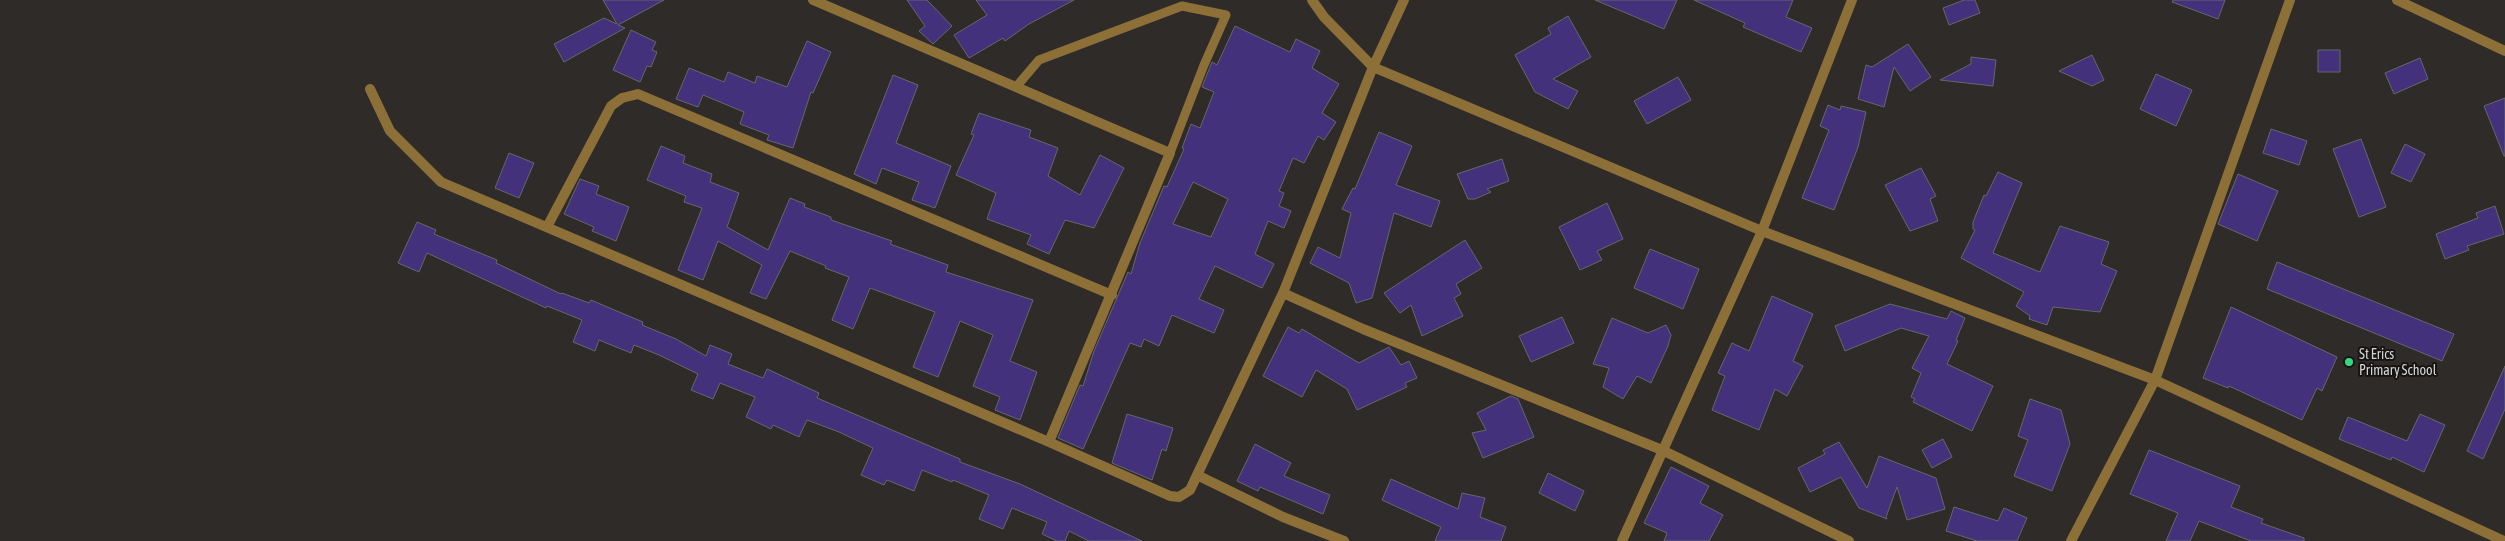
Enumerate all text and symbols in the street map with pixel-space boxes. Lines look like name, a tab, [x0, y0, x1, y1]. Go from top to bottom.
place label: St Erics Primary School	[2359, 346, 2437, 378]
marker: St Erics Primary School	[2343, 356, 2355, 368]

